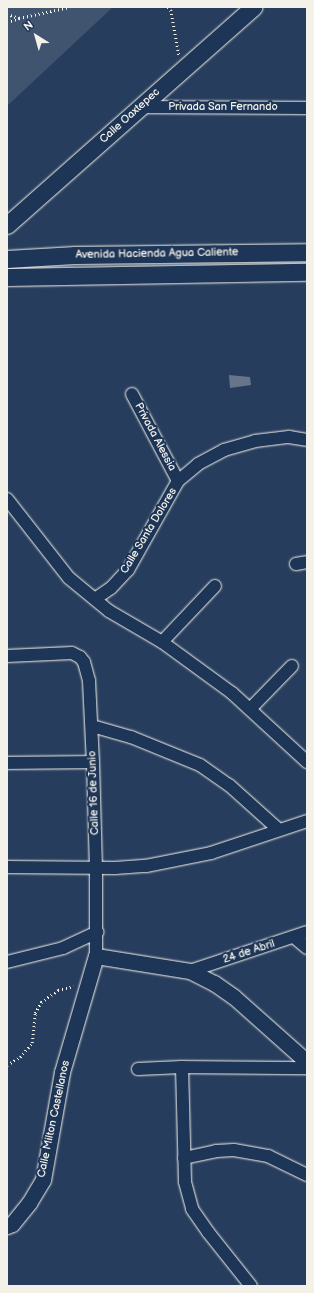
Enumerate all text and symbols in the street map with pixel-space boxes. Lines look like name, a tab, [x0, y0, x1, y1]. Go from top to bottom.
north arrow	[16, 16, 56, 56]
text: N	[21, 18, 36, 34]
street label: Calle Oaxtepec	[97, 86, 163, 146]
street label: Privada San Fernando	[168, 100, 278, 114]
street label: Avenida Hacienda Agua Caliente	[75, 246, 239, 262]
street label: Privada Alessia	[132, 401, 178, 473]
street label: Calle Santa Dolores	[118, 486, 180, 576]
street label: Calle 16 de Junio	[86, 750, 102, 836]
street label: 24 de Abril	[221, 937, 277, 967]
street label: Calle Milton Castellanos	[35, 1059, 73, 1179]

